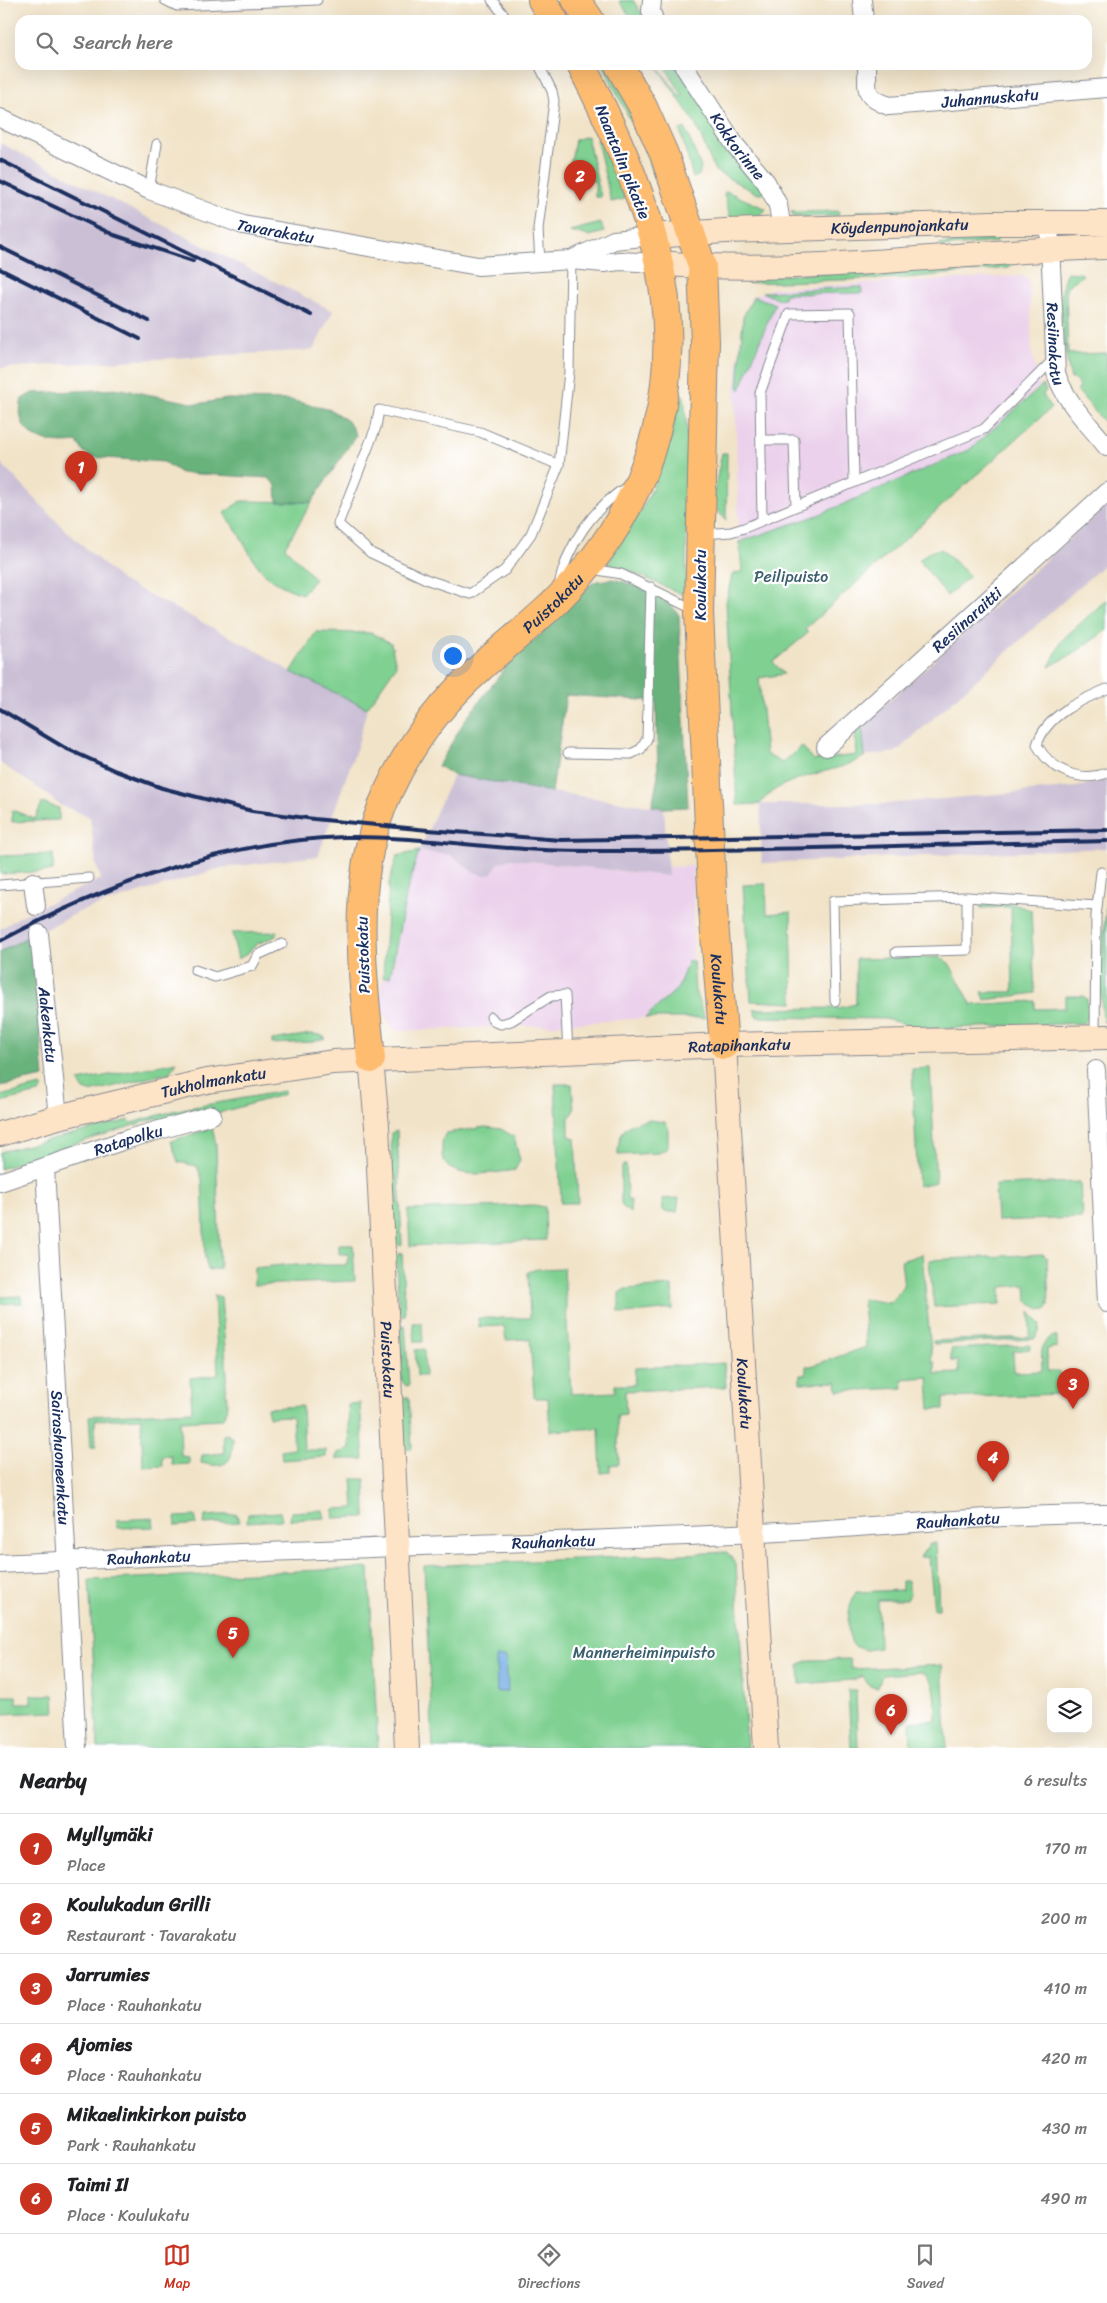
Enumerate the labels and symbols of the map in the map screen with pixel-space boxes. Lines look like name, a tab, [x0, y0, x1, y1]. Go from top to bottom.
street label: Juhannuskatu	[939, 79, 1040, 116]
street label: Naantalin pikatie	[587, 100, 659, 224]
street label: Kokkorinne	[703, 106, 773, 187]
pin: 2	[564, 160, 596, 201]
street label: Tavarakatu	[233, 209, 317, 252]
street label: Köydenpunojankatu	[830, 209, 970, 242]
street label: Resiinakatu	[1038, 302, 1074, 390]
pin: 1	[65, 451, 97, 492]
street label: Koulukatu	[686, 549, 715, 621]
park label: Peilipuisto	[754, 562, 828, 591]
street label: Puistokatu	[515, 566, 591, 640]
street label: Resiinaraitti	[925, 579, 1009, 659]
your location	[440, 643, 466, 669]
street label: Puistokatu	[347, 916, 379, 994]
street label: Koulukatu	[702, 953, 737, 1026]
street label: Aakenkatu	[30, 984, 67, 1064]
street label: Ratapihankatu	[688, 1029, 791, 1061]
street label: Tukholmankatu	[158, 1058, 269, 1106]
street label: Ratapolku	[90, 1115, 166, 1164]
street label: Puistokatu	[372, 1320, 405, 1399]
street label: Koulukatu	[728, 1357, 761, 1430]
pin: 3	[1057, 1368, 1089, 1409]
street label: Sairashuoneenkatu	[43, 1389, 79, 1526]
pin: 4	[977, 1441, 1009, 1482]
street label: Rauhankatu	[915, 1503, 1001, 1537]
street label: Rauhankatu	[511, 1525, 596, 1557]
street label: Rauhankatu	[106, 1541, 192, 1573]
pin: 5	[217, 1617, 249, 1658]
park label: Mannerheiminpuisto	[573, 1638, 715, 1667]
pin: 6	[875, 1694, 907, 1735]

